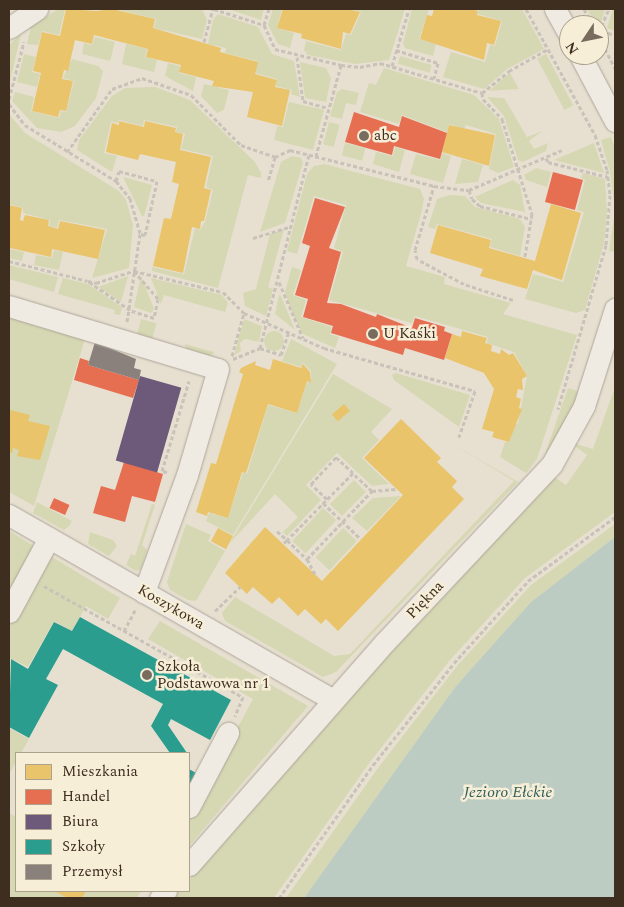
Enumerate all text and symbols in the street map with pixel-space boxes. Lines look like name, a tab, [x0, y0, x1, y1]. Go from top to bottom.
north arrow	[559, 15, 609, 65]
text: N	[560, 37, 584, 59]
place label: abc	[374, 127, 397, 145]
marker: abc	[358, 130, 370, 142]
place label: U Kaśki	[383, 325, 436, 343]
marker: U Kaśki	[367, 328, 379, 340]
street label: Piękna	[403, 577, 447, 623]
street label: Koszykowa	[134, 581, 208, 633]
place label: Szkoła Podstawowa nr 1	[157, 657, 270, 692]
marker: Szkoła Podstawowa nr 1	[141, 669, 153, 681]
legend	[15, 752, 190, 892]
text: Mieszkania	[62, 760, 138, 783]
water label: Jezioro Ełckie	[464, 782, 552, 802]
text: Handel	[62, 785, 110, 808]
text: Biura	[62, 810, 98, 833]
text: Szkoły	[62, 835, 105, 858]
text: Przemysł	[62, 860, 123, 883]

